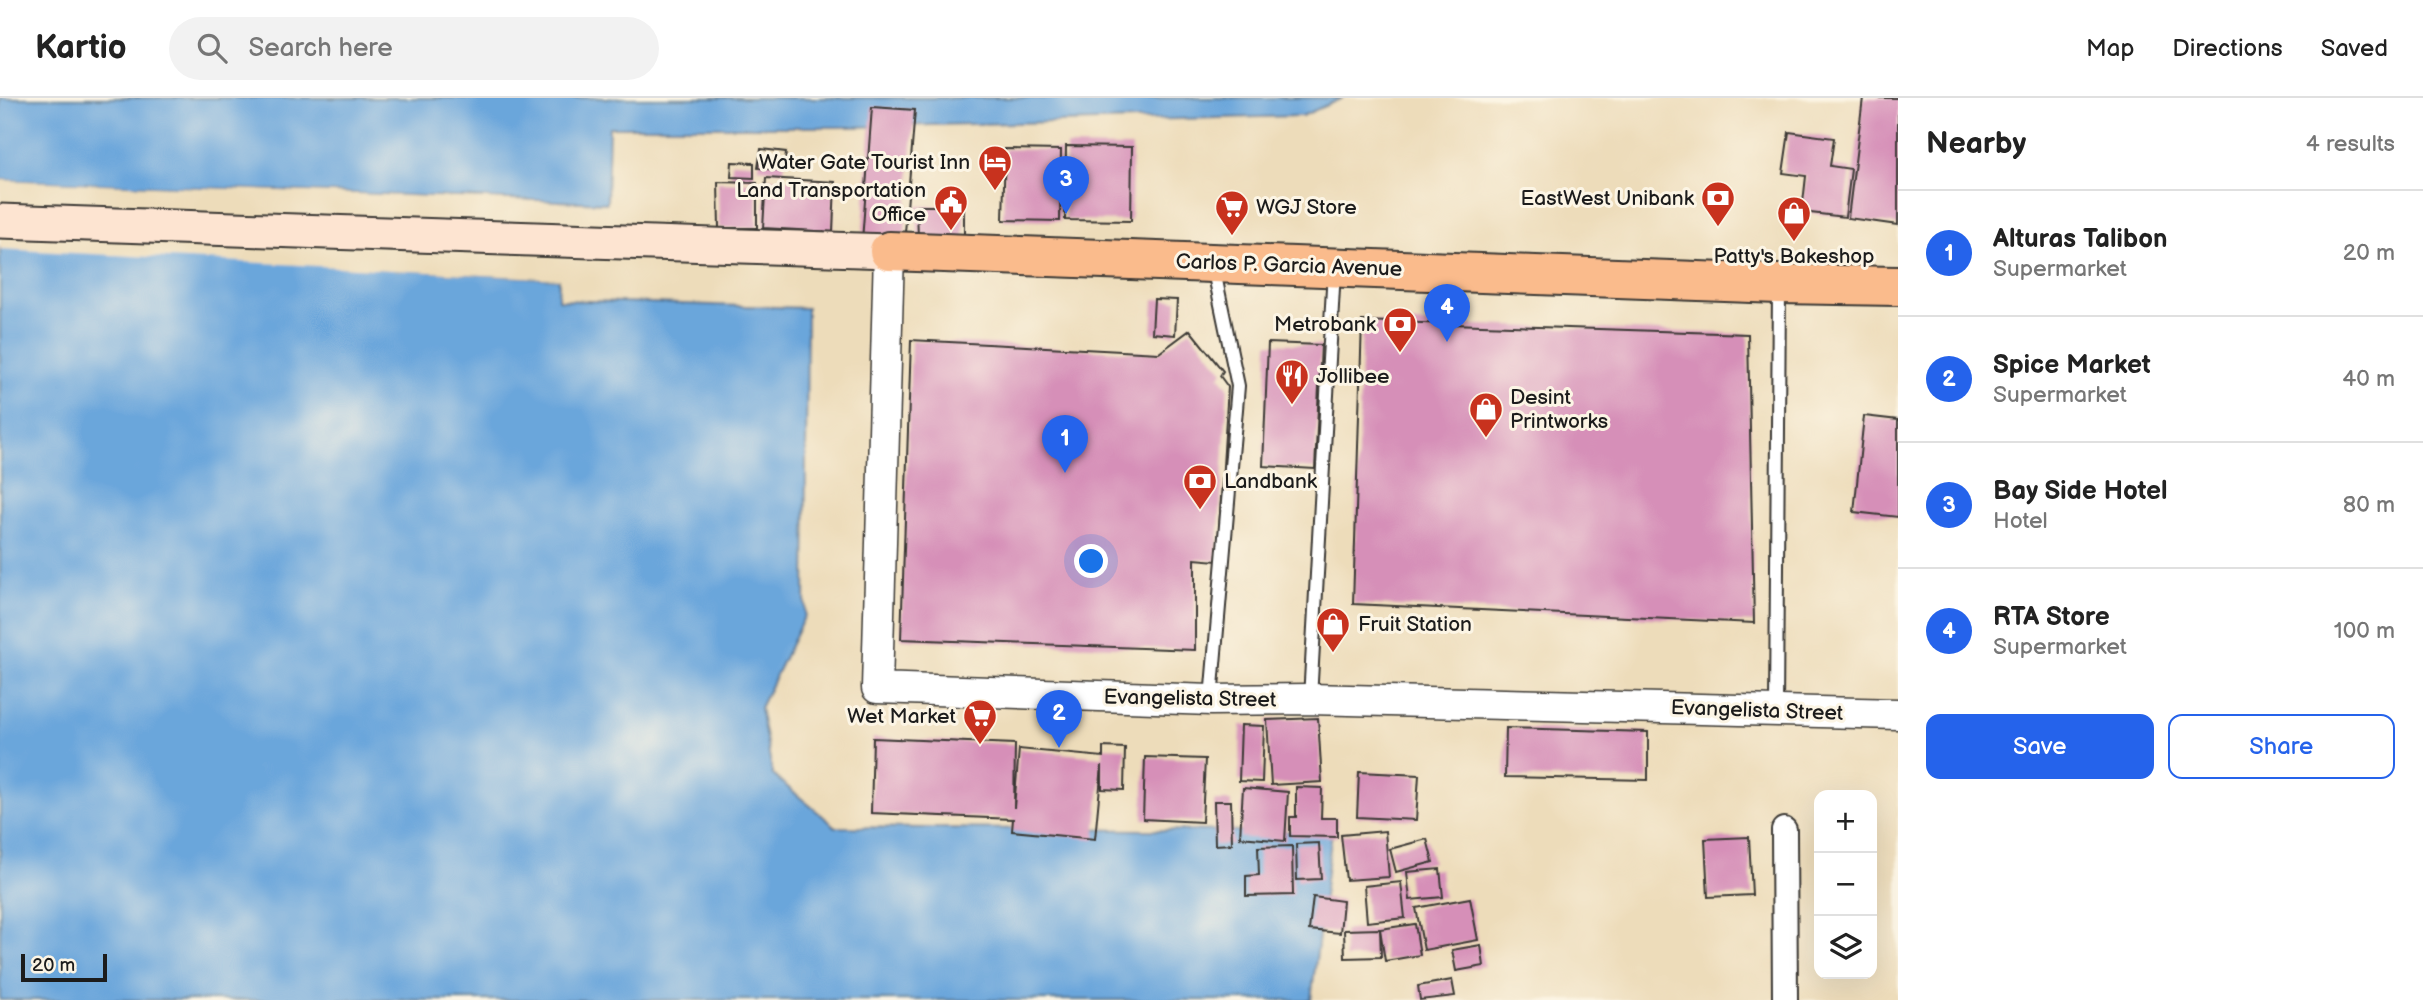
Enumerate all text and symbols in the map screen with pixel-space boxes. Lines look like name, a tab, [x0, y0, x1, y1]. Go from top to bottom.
search box	[169, 17, 659, 80]
text: Kartio	[35, 28, 127, 68]
icon: search	[193, 29, 231, 67]
text: Search here	[249, 33, 393, 64]
text: Map	[2086, 34, 2134, 63]
text: Directions	[2172, 34, 2283, 63]
text: Saved	[2321, 34, 2388, 63]
text: Nearby	[1926, 126, 2026, 162]
text: 4 results	[2306, 130, 2395, 158]
hotel icon: Water Gate Tourist Inn	[976, 143, 1014, 192]
place label: Water Gate Tourist Inn	[759, 150, 970, 175]
pin: 3	[1043, 156, 1089, 214]
place label: Land Transportation Office	[736, 178, 926, 227]
bank icon: EastWest Unibank	[1699, 179, 1737, 228]
public building icon: Land Transportation Office	[932, 183, 970, 232]
place label: EastWest Unibank	[1521, 186, 1695, 211]
supermarket icon: WGJ Store	[1213, 188, 1251, 237]
shop icon: Patty's Bakeshop	[1775, 194, 1813, 243]
place label: WGJ Store	[1256, 195, 1357, 220]
text: Alturas Talibon	[1993, 224, 2168, 255]
text: 1	[1944, 239, 1954, 267]
text: 20 m	[2343, 239, 2395, 267]
place label: Patty's Bakeshop	[1714, 244, 1874, 269]
street label: Carlos P. Garcia Avenue	[1175, 249, 1403, 282]
text: Supermarket	[1993, 255, 2127, 283]
pin: 4	[1424, 284, 1470, 342]
bank icon: Metrobank	[1381, 305, 1419, 354]
place label: Metrobank	[1274, 312, 1377, 337]
text: Spice Market	[1993, 350, 2151, 381]
restaurant icon: Jollibee	[1273, 357, 1311, 406]
place label: Jollibee	[1316, 364, 1389, 389]
text: 2	[1942, 365, 1956, 393]
text: 40 m	[2342, 365, 2395, 393]
text: Supermarket	[1993, 381, 2127, 409]
place label: Desint Printworks	[1510, 385, 1608, 434]
shop icon: Desint Printworks	[1467, 390, 1505, 439]
pin: 1	[1042, 415, 1088, 473]
bank icon: Landbank	[1181, 462, 1219, 511]
place label: Landbank	[1224, 469, 1318, 494]
text: Bay Side Hotel	[1993, 476, 2168, 507]
text: 3	[1942, 491, 1956, 519]
text: 80 m	[2343, 491, 2395, 519]
text: Hotel	[1993, 507, 2048, 535]
your location	[1074, 544, 1108, 578]
text: RTA Store	[1993, 602, 2110, 633]
shop icon: Fruit Station	[1314, 605, 1352, 654]
place label: Fruit Station	[1358, 612, 1472, 637]
text: 4	[1942, 617, 1956, 645]
text: 100 m	[2334, 617, 2395, 645]
text: Supermarket	[1993, 633, 2127, 661]
street label: Evangelista Street	[1103, 684, 1277, 713]
pin: 2	[1036, 690, 1082, 748]
street label: Evangelista Street	[1670, 695, 1844, 726]
supermarket icon: Wet Market	[961, 697, 999, 746]
place label: Wet Market	[847, 704, 957, 729]
button: Save	[1926, 714, 2154, 779]
button: Share	[2168, 714, 2395, 779]
map controls	[1814, 790, 1877, 979]
button: +	[1814, 790, 1877, 853]
button: −	[1814, 853, 1877, 916]
button: layers	[1814, 916, 1877, 979]
scale bar	[21, 951, 107, 983]
text: 20 m	[32, 954, 75, 977]

